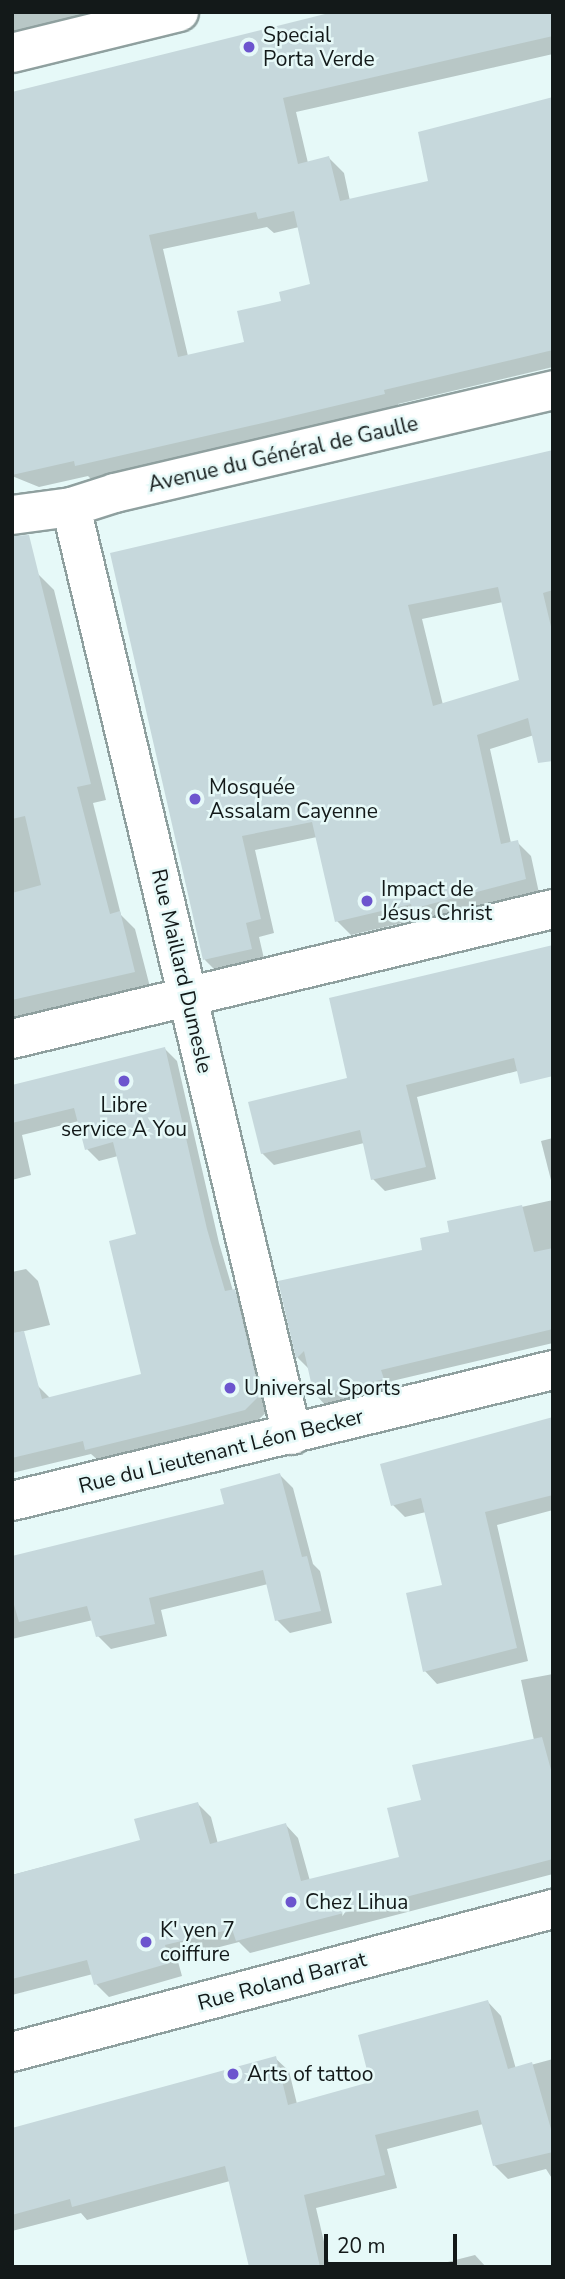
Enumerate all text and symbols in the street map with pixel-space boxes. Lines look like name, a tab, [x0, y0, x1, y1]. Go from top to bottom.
place label: Special Porta Verde	[263, 22, 375, 72]
marker: Special Porta Verde	[241, 39, 257, 55]
street label: Avenue du Général de Gaulle	[145, 411, 421, 497]
place label: Mosquée Assalam Cayenne	[209, 774, 378, 824]
marker: Mosquée Assalam Cayenne	[187, 791, 203, 807]
street label: Rue Maillard Dumesle	[146, 866, 218, 1076]
place label: Impact de Jésus Christ	[381, 876, 492, 926]
marker: Impact de Jésus Christ	[359, 893, 375, 909]
marker: Libre service A You	[116, 1073, 132, 1089]
place label: Libre service A You	[61, 1092, 187, 1142]
place label: Universal Sports	[244, 1375, 401, 1401]
marker: Universal Sports	[222, 1380, 238, 1396]
street label: Rue du Lieutenant Léon Becker	[76, 1403, 366, 1499]
place label: Chez Lihua	[305, 1889, 408, 1915]
marker: Chez Lihua	[283, 1894, 299, 1910]
place label: K' yen 7 coiffure	[160, 1917, 235, 1967]
marker: K' yen 7 coiffure	[138, 1934, 154, 1950]
street label: Rue Roland Barrat	[195, 1946, 369, 2016]
place label: Arts of tattoo	[247, 2061, 373, 2087]
marker: Arts of tattoo	[225, 2066, 241, 2082]
scale bar	[327, 2220, 460, 2264]
text: 20 m	[337, 2232, 386, 2260]

